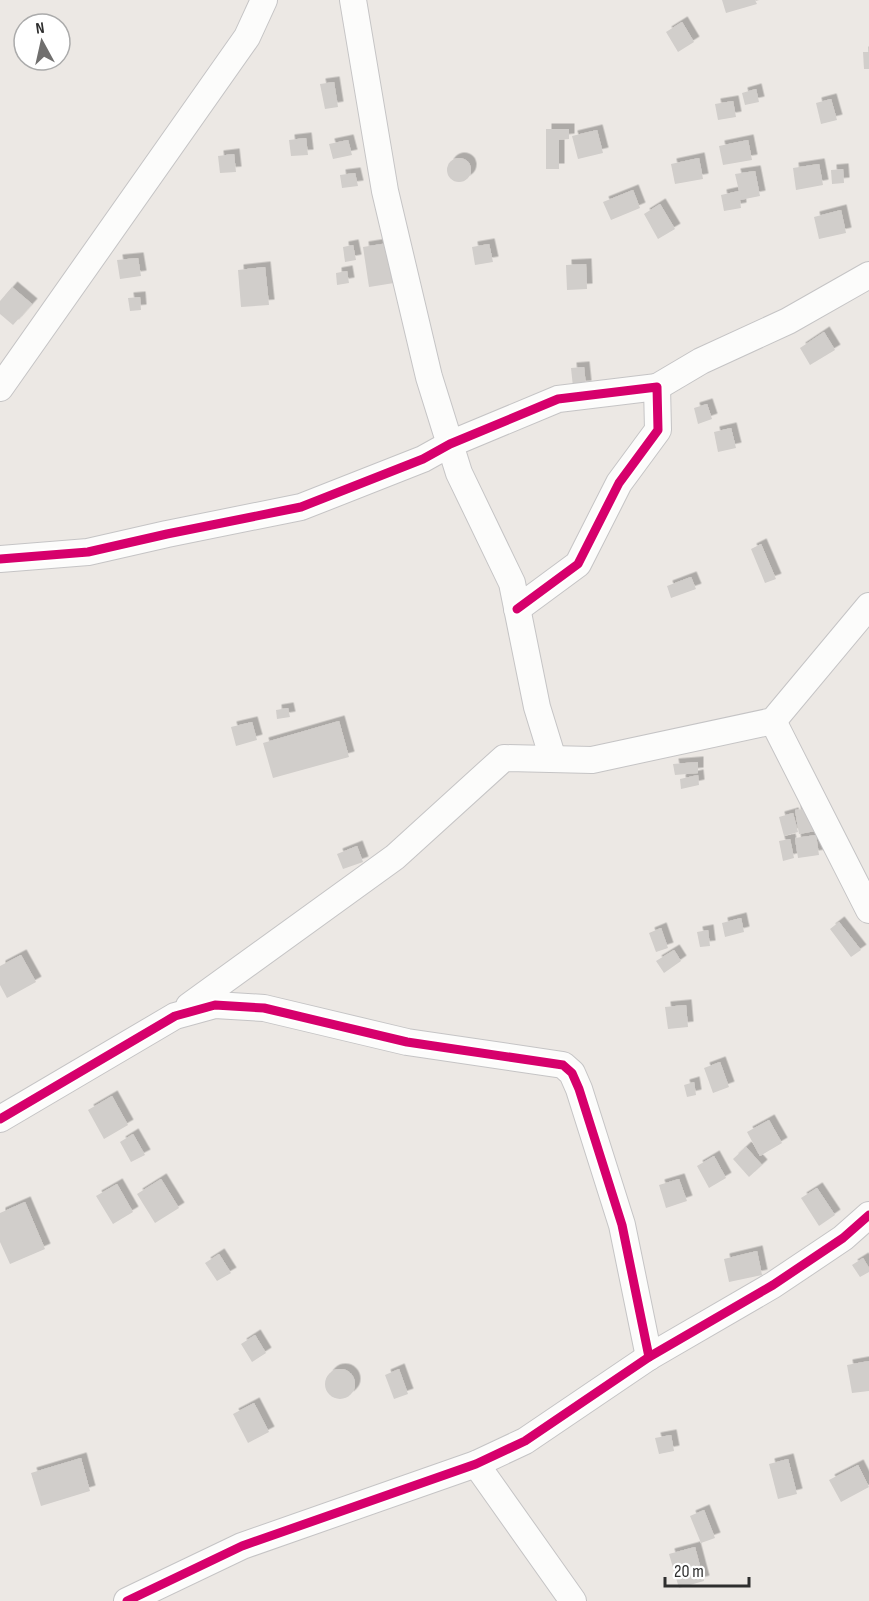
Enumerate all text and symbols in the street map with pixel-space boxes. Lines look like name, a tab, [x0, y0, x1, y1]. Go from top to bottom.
north arrow	[12, 12, 72, 72]
text: N	[35, 19, 46, 39]
scale bar	[665, 1550, 749, 1588]
text: 20 m	[674, 1561, 704, 1582]

